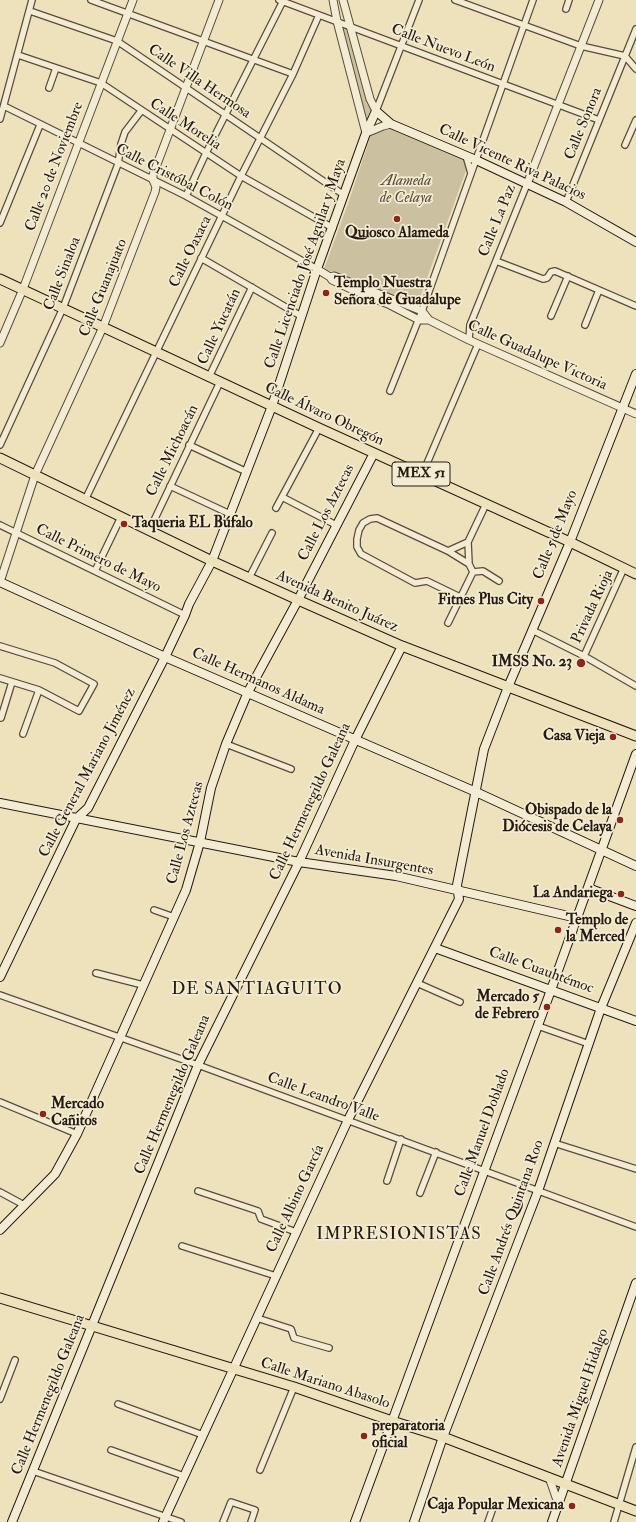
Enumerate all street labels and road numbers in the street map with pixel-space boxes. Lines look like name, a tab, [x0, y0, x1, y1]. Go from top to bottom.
street label: Calle Nuevo León	[388, 21, 498, 77]
street label: Calle Villa Hermosa	[144, 41, 254, 123]
street label: Calle Sonora	[561, 85, 607, 163]
street label: Calle Morelia	[146, 95, 224, 155]
street label: Calle 20 de Noviembre	[22, 100, 88, 234]
street label: Calle Vicente Riva Palacios	[436, 121, 588, 205]
street label: Calle Cristóbal Colón	[112, 141, 236, 215]
street label: Calle Licenciado José Aguilar y Maya	[262, 157, 350, 371]
street label: Calle La Paz	[475, 182, 521, 260]
street label: Calle Oaxaca	[166, 213, 216, 291]
street label: Calle Sinaloa	[41, 235, 85, 313]
street label: Calle Guanajuato	[76, 236, 132, 340]
street label: Calle Yucatán	[195, 286, 245, 368]
street label: Calle Guadalupe Victoria	[464, 317, 610, 395]
street label: Calle Álvaro Obregón	[261, 379, 387, 451]
street label: Calle Michoacán	[143, 402, 203, 500]
street label: Calle Los Aztecas	[295, 462, 359, 564]
road number: MEX 51	[392, 462, 450, 486]
street label: Calle 5 de Mayo	[530, 488, 582, 582]
street label: Calle Primero de Mayo	[32, 521, 164, 597]
street label: Avenida Benito Juárez	[273, 567, 401, 637]
street label: Privada Rioja	[568, 567, 618, 647]
street label: Calle Hermanos Aldama	[189, 645, 327, 719]
street label: Calle General Mariano Jiménez	[36, 685, 140, 861]
street label: Calle Hermenegildo Galeana	[267, 720, 355, 884]
street label: Calle Los Aztecas	[164, 780, 208, 886]
street label: Avenida Insurgentes	[313, 842, 435, 880]
street label: Calle Cuauhtémoc	[486, 944, 596, 998]
street label: Calle Hermenegildo Galeana	[131, 1012, 215, 1178]
street label: Calle Manuel Doblado	[452, 1067, 514, 1199]
street label: Calle Leandro Valle	[265, 1069, 381, 1127]
street label: Calle Andrés Quintana Roo	[475, 1138, 549, 1298]
street label: Calle Albino García	[263, 1142, 329, 1256]
street label: Calle Hermenegildo Galeana	[8, 1312, 90, 1478]
street label: Avenida Miguel Hidalgo	[549, 1326, 613, 1470]
street label: Calle Mariano Abasolo	[258, 1355, 392, 1413]

